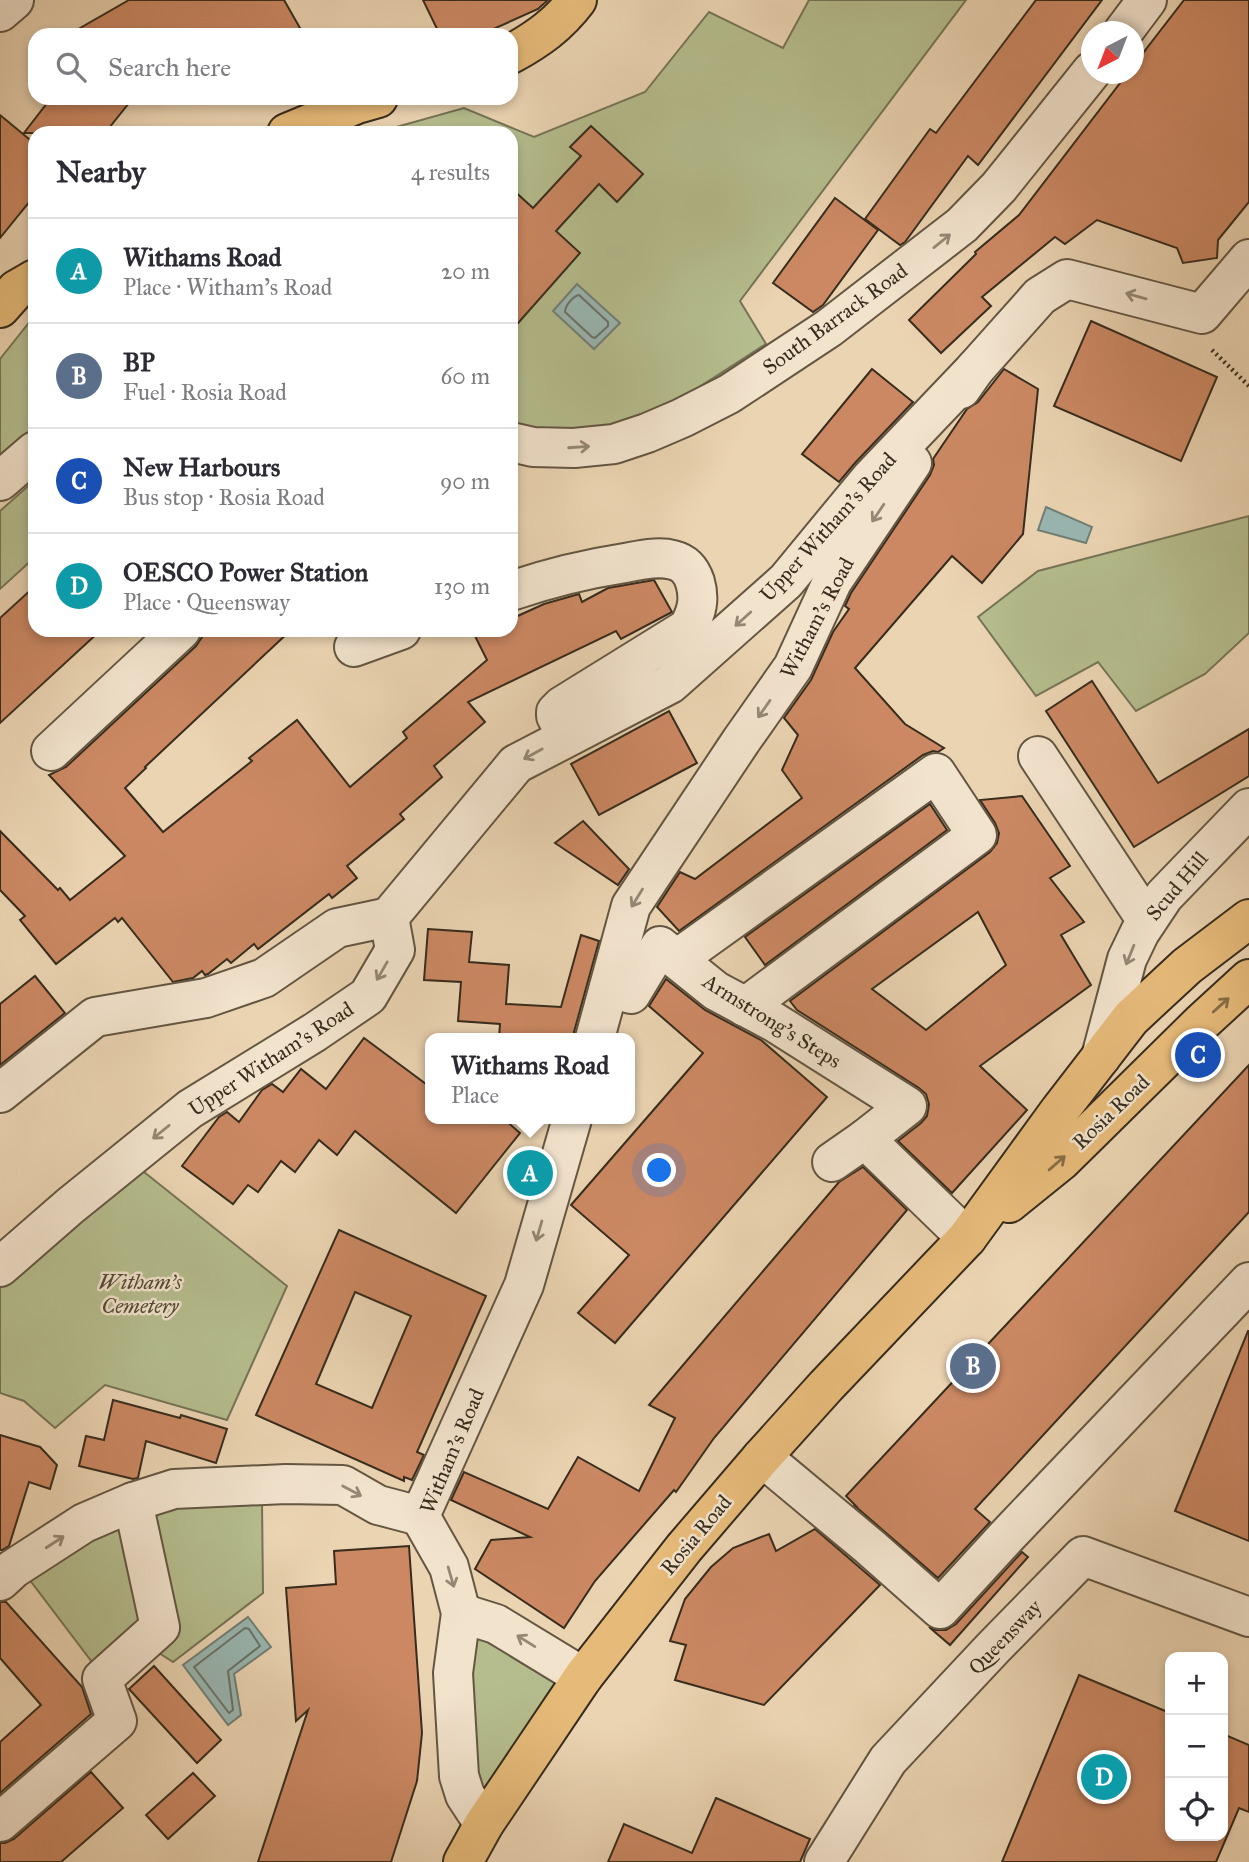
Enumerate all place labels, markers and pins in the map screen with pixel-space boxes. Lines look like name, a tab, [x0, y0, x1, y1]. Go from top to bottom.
pin: C	[1175, 1029, 1221, 1081]
pin: A	[507, 1147, 553, 1199]
pin: B	[950, 1340, 996, 1392]
pin: D	[1081, 1751, 1127, 1803]

